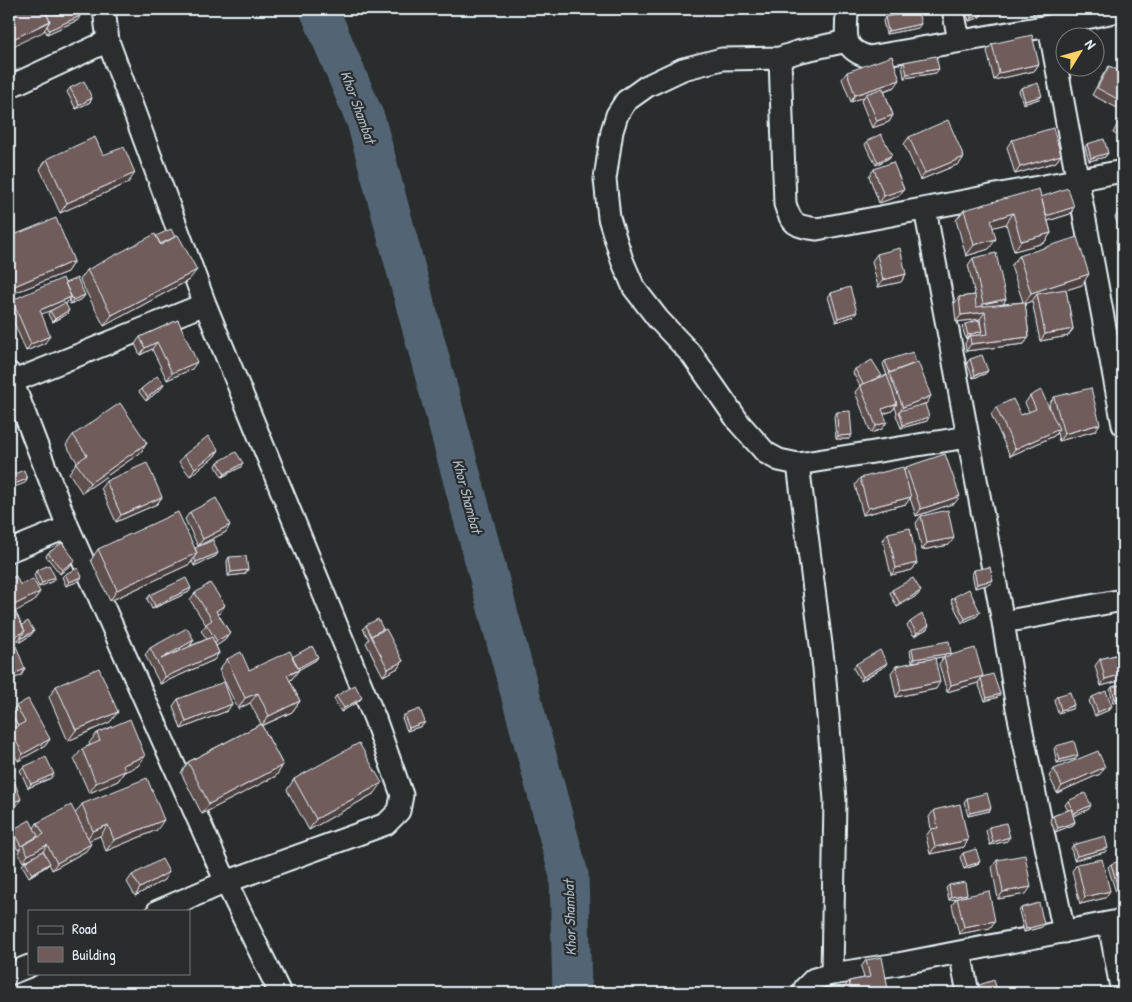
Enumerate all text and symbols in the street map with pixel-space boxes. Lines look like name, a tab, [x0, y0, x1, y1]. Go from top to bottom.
north arrow	[1054, 28, 1104, 78]
text: N	[1081, 35, 1101, 53]
water label: Khor Shambat	[336, 68, 382, 149]
water label: Khor Shambat	[448, 456, 488, 538]
water label: Khor Shambat	[558, 877, 581, 956]
legend	[28, 910, 190, 974]
text: Road	[72, 918, 97, 939]
text: Building	[72, 944, 116, 965]

